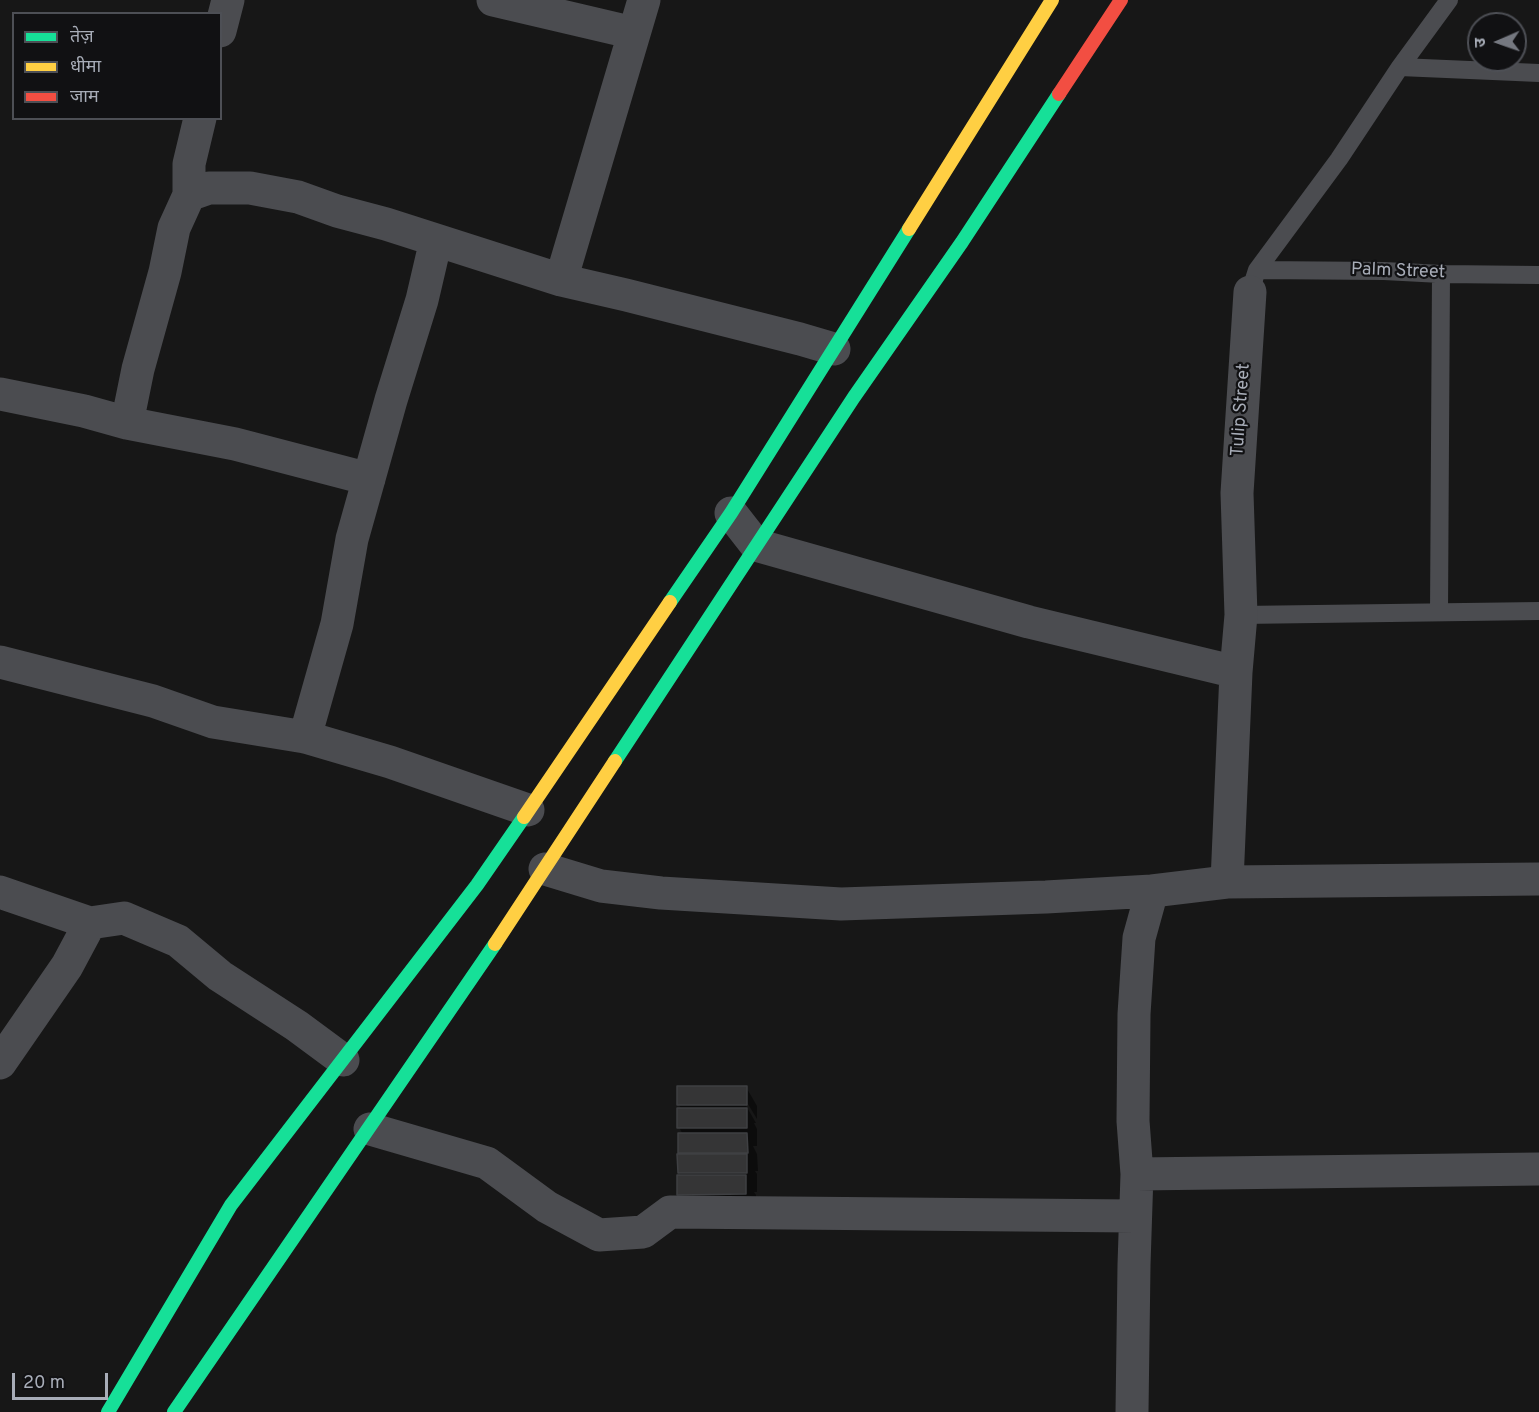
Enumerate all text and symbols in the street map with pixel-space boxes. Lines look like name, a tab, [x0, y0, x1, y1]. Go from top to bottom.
legend	[12, 12, 222, 120]
north arrow	[1467, 12, 1527, 72]
text: तेज़	[70, 26, 94, 49]
text: उ	[1471, 38, 1491, 48]
text: धीमा	[70, 56, 101, 79]
text: जाम	[70, 86, 99, 109]
street label: Palm Street	[1351, 260, 1445, 284]
street label: Tulip Street	[1228, 363, 1256, 457]
scale bar	[15, 1361, 111, 1399]
text: 20 m	[23, 1372, 65, 1395]

